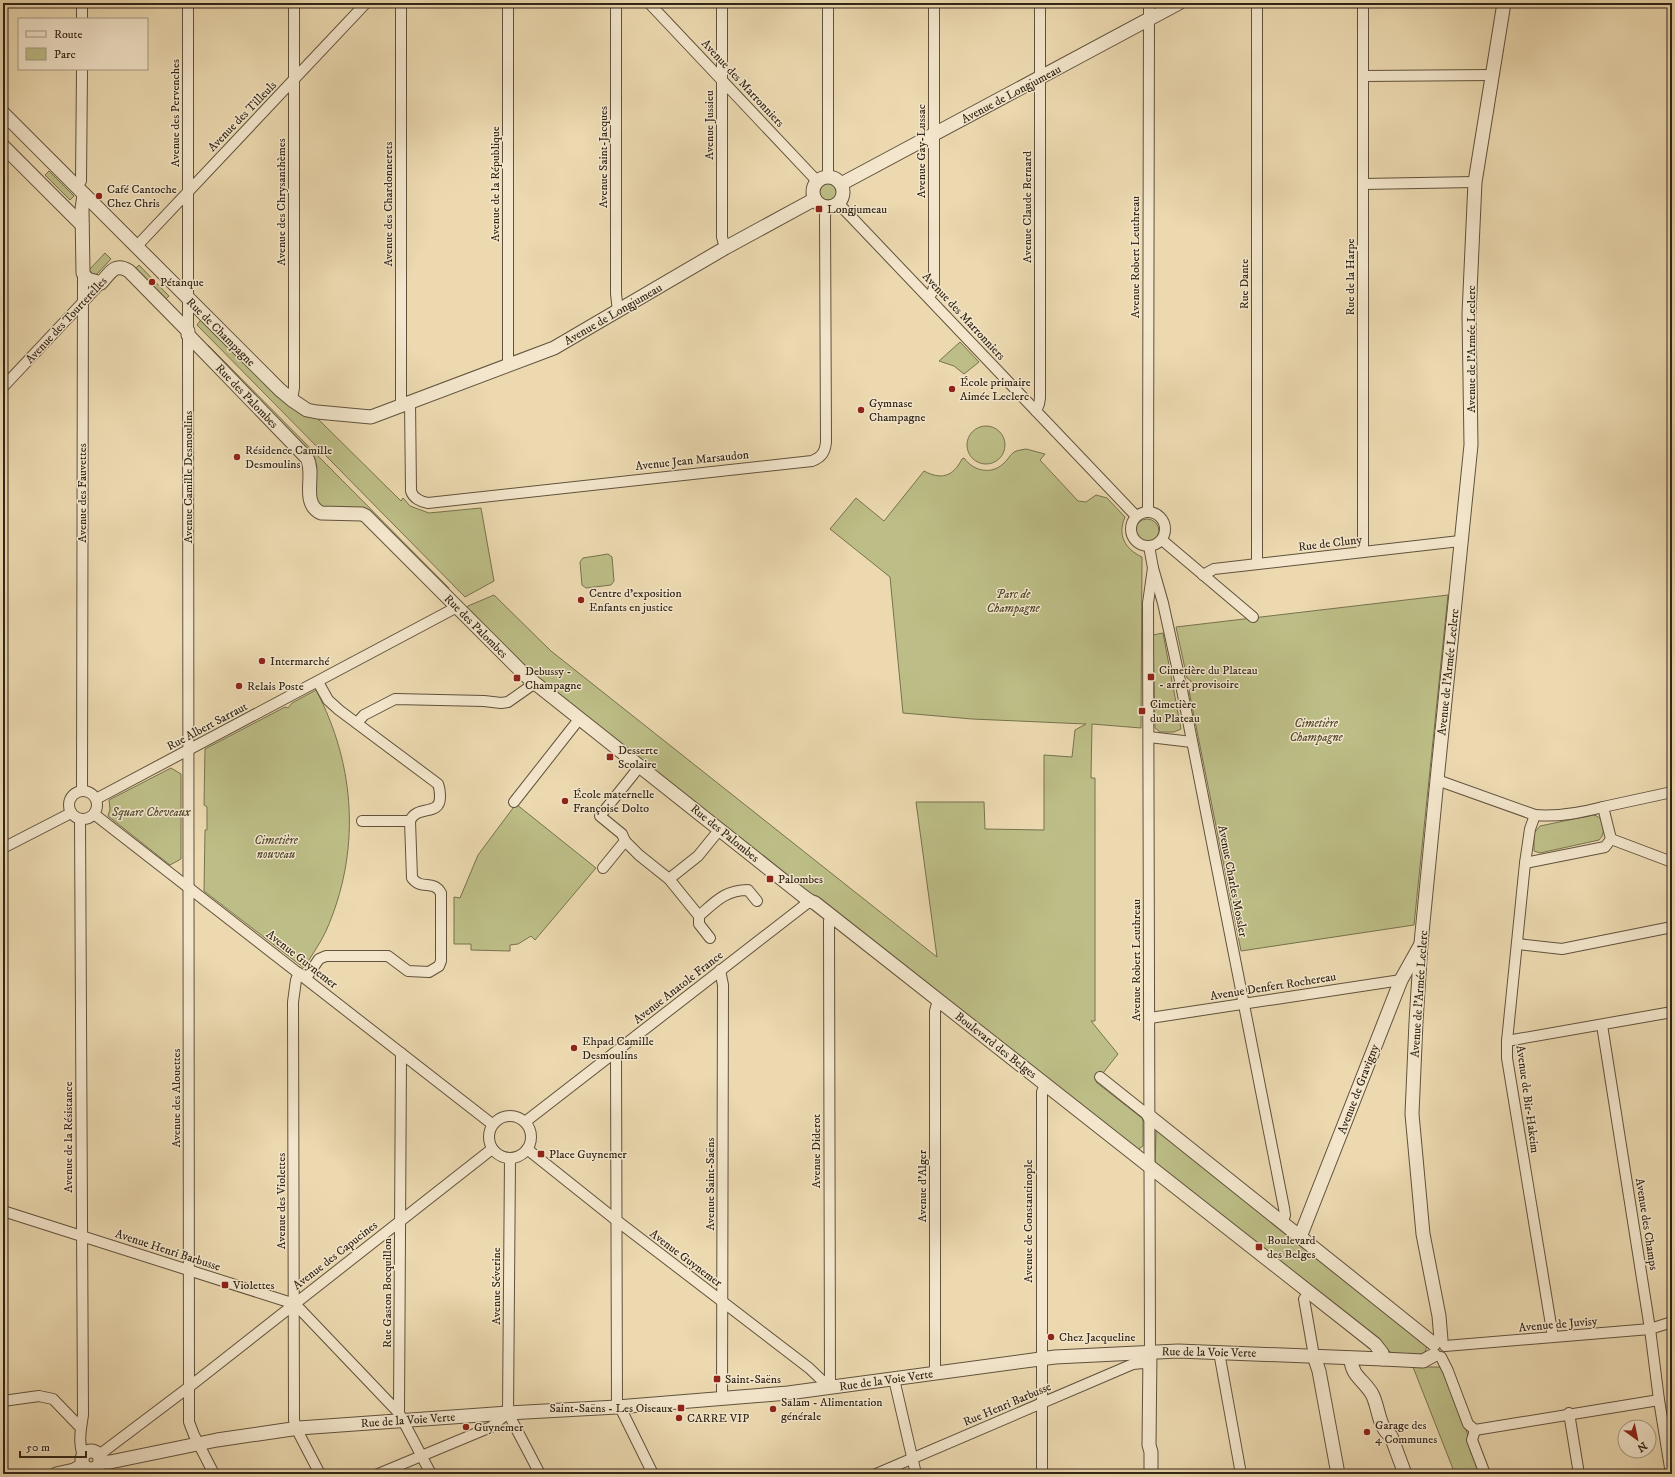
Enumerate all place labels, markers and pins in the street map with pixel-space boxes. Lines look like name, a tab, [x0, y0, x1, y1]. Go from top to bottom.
place label: Café Cantoche Chez Chris	[107, 182, 177, 211]
marker: Café Cantoche Chez Chris	[94, 191, 104, 201]
place label: Longjumeau	[827, 202, 887, 217]
marker: Longjumeau	[814, 204, 824, 214]
place label: Pétanque	[160, 275, 204, 290]
marker: Pétanque	[147, 277, 157, 287]
place label: École primaire Aimée Leclerc	[960, 375, 1031, 404]
marker: École primaire Aimée Leclerc	[947, 384, 957, 394]
place label: Gymnase Champagne	[869, 396, 926, 425]
marker: Gymnase Champagne	[856, 405, 866, 415]
place label: Résidence Camille Desmoulins	[245, 443, 332, 472]
marker: Résidence Camille Desmoulins	[232, 452, 242, 462]
place label: Centre d'exposition Enfants en justice	[589, 586, 682, 615]
marker: Centre d'exposition Enfants en justice	[576, 595, 586, 605]
place label: Intermarché	[270, 654, 329, 669]
marker: Intermarché	[257, 656, 267, 666]
place label: Cimetière du Plateau - arrêt provisoire	[1159, 663, 1258, 692]
place label: Debussy - Champagne	[525, 664, 582, 693]
marker: Cimetière du Plateau - arrêt provisoire	[1146, 672, 1156, 682]
marker: Debussy - Champagne	[512, 673, 522, 683]
place label: Relais Poste	[247, 679, 304, 694]
marker: Relais Poste	[234, 681, 244, 691]
place label: Cimetière du Plateau	[1150, 697, 1200, 726]
marker: Cimetière du Plateau	[1137, 706, 1147, 716]
place label: Desserte Scolaire	[618, 743, 658, 772]
marker: Desserte Scolaire	[605, 752, 615, 762]
place label: École maternelle Françoise Dolto	[573, 787, 654, 816]
marker: École maternelle Françoise Dolto	[560, 796, 570, 806]
place label: Palombes	[778, 872, 823, 887]
marker: Palombes	[765, 874, 775, 884]
place label: Ehpad Camille Desmoulins	[582, 1034, 654, 1063]
marker: Ehpad Camille Desmoulins	[569, 1043, 579, 1053]
place label: Place Guynemer	[549, 1147, 627, 1162]
marker: Place Guynemer	[536, 1149, 546, 1159]
place label: Boulevard des Belges	[1267, 1233, 1316, 1262]
marker: Boulevard des Belges	[1254, 1242, 1264, 1252]
place label: Violettes	[232, 1278, 275, 1293]
marker: Violettes	[220, 1280, 230, 1290]
place label: Chez Jacqueline	[1059, 1330, 1135, 1345]
marker: Chez Jacqueline	[1046, 1332, 1056, 1342]
place label: Saint-Saëns	[725, 1372, 781, 1387]
marker: Saint-Saëns	[712, 1374, 722, 1384]
place label: Salam - Alimentation générale	[781, 1395, 883, 1424]
place label: Saint-Saëns - Les Oiseaux	[549, 1401, 673, 1416]
marker: Saint-Saëns - Les Oiseaux	[676, 1403, 686, 1413]
marker: Salam - Alimentation générale	[768, 1404, 778, 1414]
place label: CARRE VIP	[687, 1411, 749, 1426]
marker: CARRE VIP	[674, 1413, 684, 1423]
place label: Garage des 4 Communes	[1375, 1418, 1437, 1447]
place label: Guynemer	[474, 1420, 524, 1435]
marker: Guynemer	[461, 1422, 471, 1432]
marker: Garage des 4 Communes	[1362, 1427, 1372, 1437]

